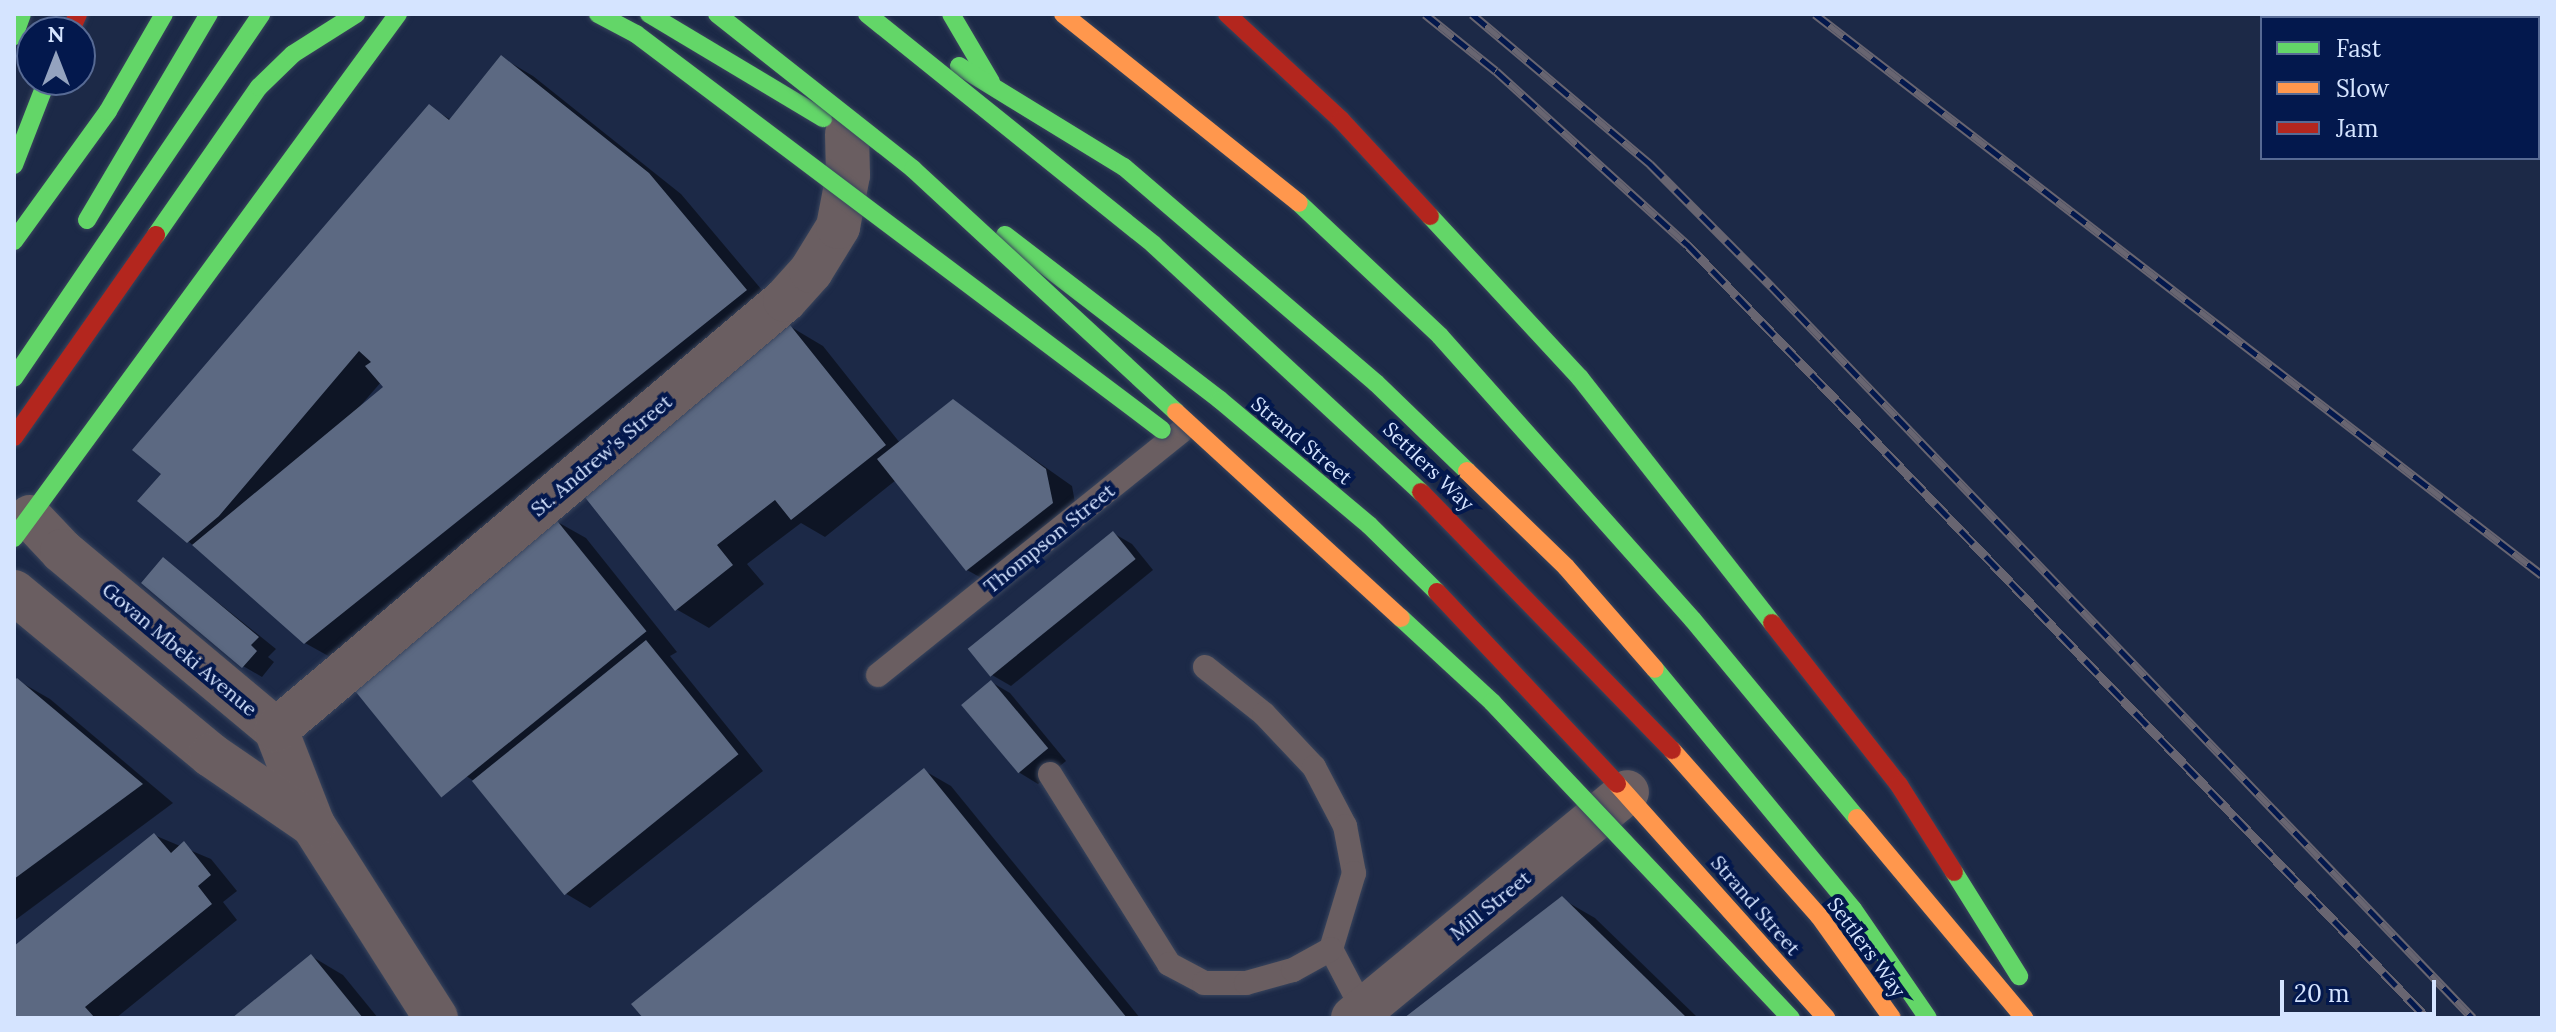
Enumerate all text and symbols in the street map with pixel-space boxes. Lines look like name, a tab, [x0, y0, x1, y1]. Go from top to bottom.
north arrow	[16, 16, 96, 96]
legend	[2260, 16, 2540, 160]
text: N	[47, 20, 65, 48]
text: Fast	[2336, 33, 2381, 64]
text: Slow	[2336, 73, 2389, 104]
text: Jam	[2336, 113, 2378, 144]
street label: St. Andrew's Street	[526, 389, 676, 521]
street label: Strand Street	[1247, 391, 1357, 489]
street label: Settlers Way	[1379, 417, 1479, 515]
street label: Thompson Street	[979, 478, 1119, 598]
street label: Govan Mbeki Avenue	[98, 577, 262, 721]
street label: Strand Street	[1706, 850, 1806, 960]
street label: Mill Street	[1445, 865, 1535, 945]
street label: Settlers Way	[1823, 893, 1911, 1001]
scale bar	[2284, 964, 2440, 1014]
text: 20 m	[2294, 978, 2350, 1009]

